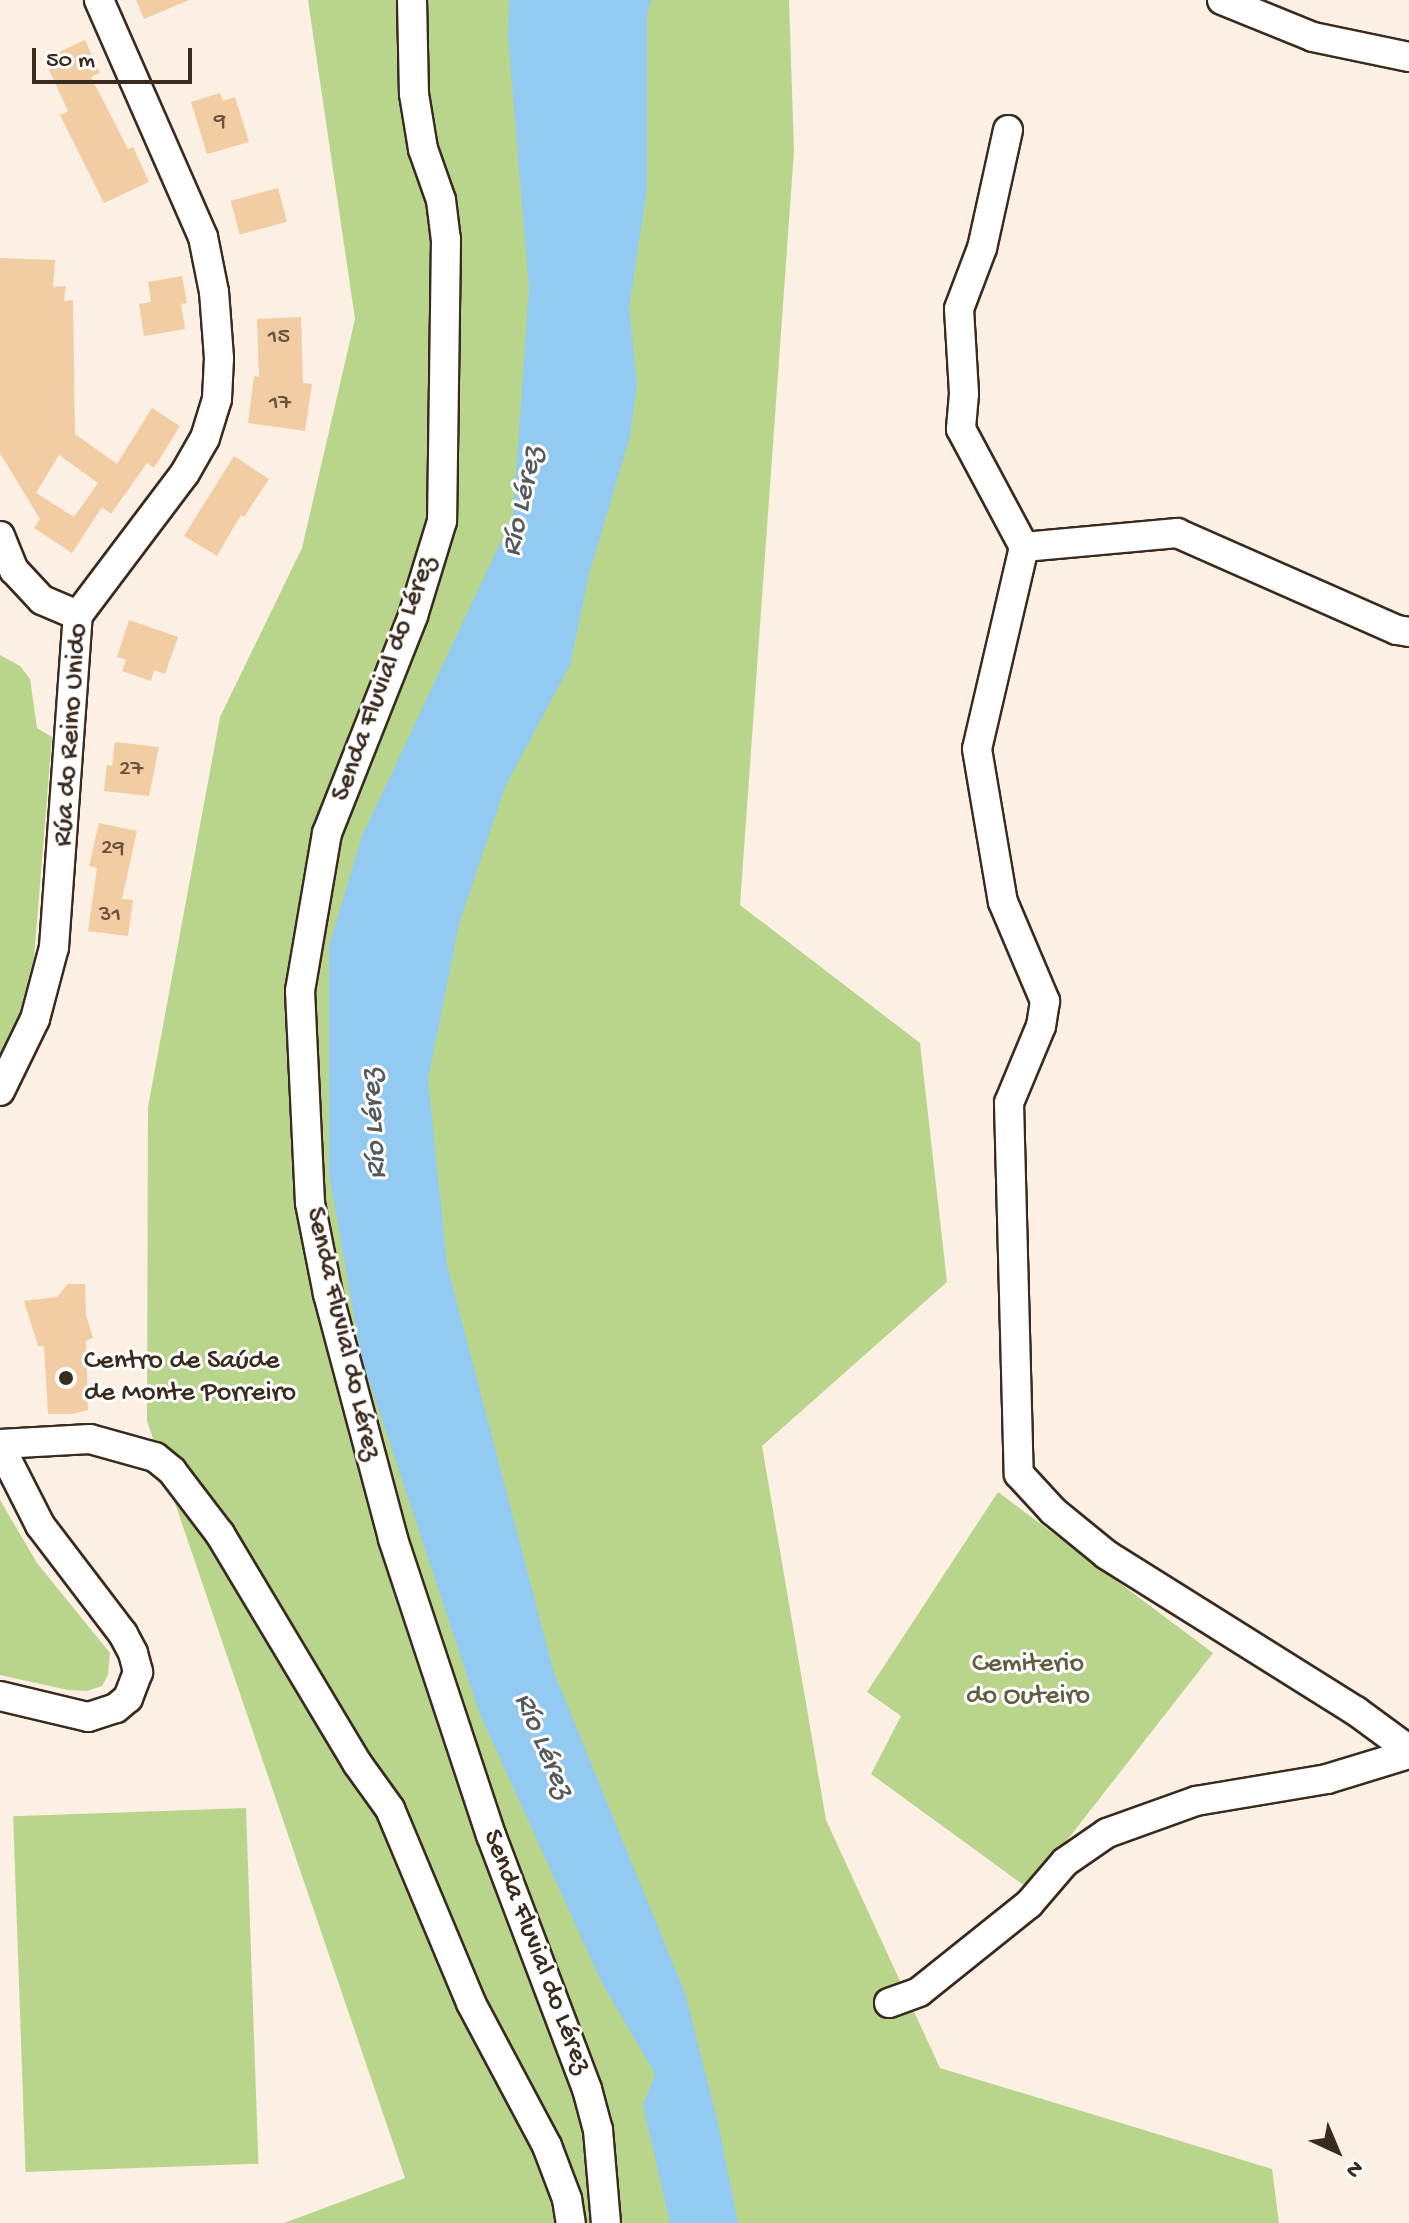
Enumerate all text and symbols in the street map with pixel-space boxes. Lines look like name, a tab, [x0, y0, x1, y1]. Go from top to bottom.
scale bar	[36, 32, 196, 82]
text: 50 m	[46, 47, 95, 76]
house number: 9	[214, 108, 226, 136]
house number: 15	[268, 324, 290, 352]
house number: 17	[269, 390, 291, 418]
water label: Río Lérez	[495, 444, 553, 560]
street label: Senda Fluvial do Lérez	[325, 552, 445, 806]
street label: Rúa do Reino Unido	[47, 622, 97, 848]
house number: 27	[119, 756, 143, 784]
house number: 29	[101, 835, 125, 863]
house number: 31	[99, 902, 121, 930]
water label: Río Lérez	[355, 1068, 397, 1180]
street label: Senda Fluvial do Lérez	[297, 1204, 387, 1464]
place label: Centro de Saúde de Monte Porreiro	[84, 1345, 296, 1411]
marker: Centro de Saúde de Monte Porreiro	[55, 1367, 77, 1389]
park label: Cemiterio do Outeiro	[966, 1648, 1090, 1714]
water label: Río Lérez	[504, 1688, 580, 1804]
street label: Senda Fluvial do Lérez	[474, 1825, 598, 2079]
north arrow	[1297, 2111, 1377, 2191]
text: N	[1339, 2154, 1368, 2183]

